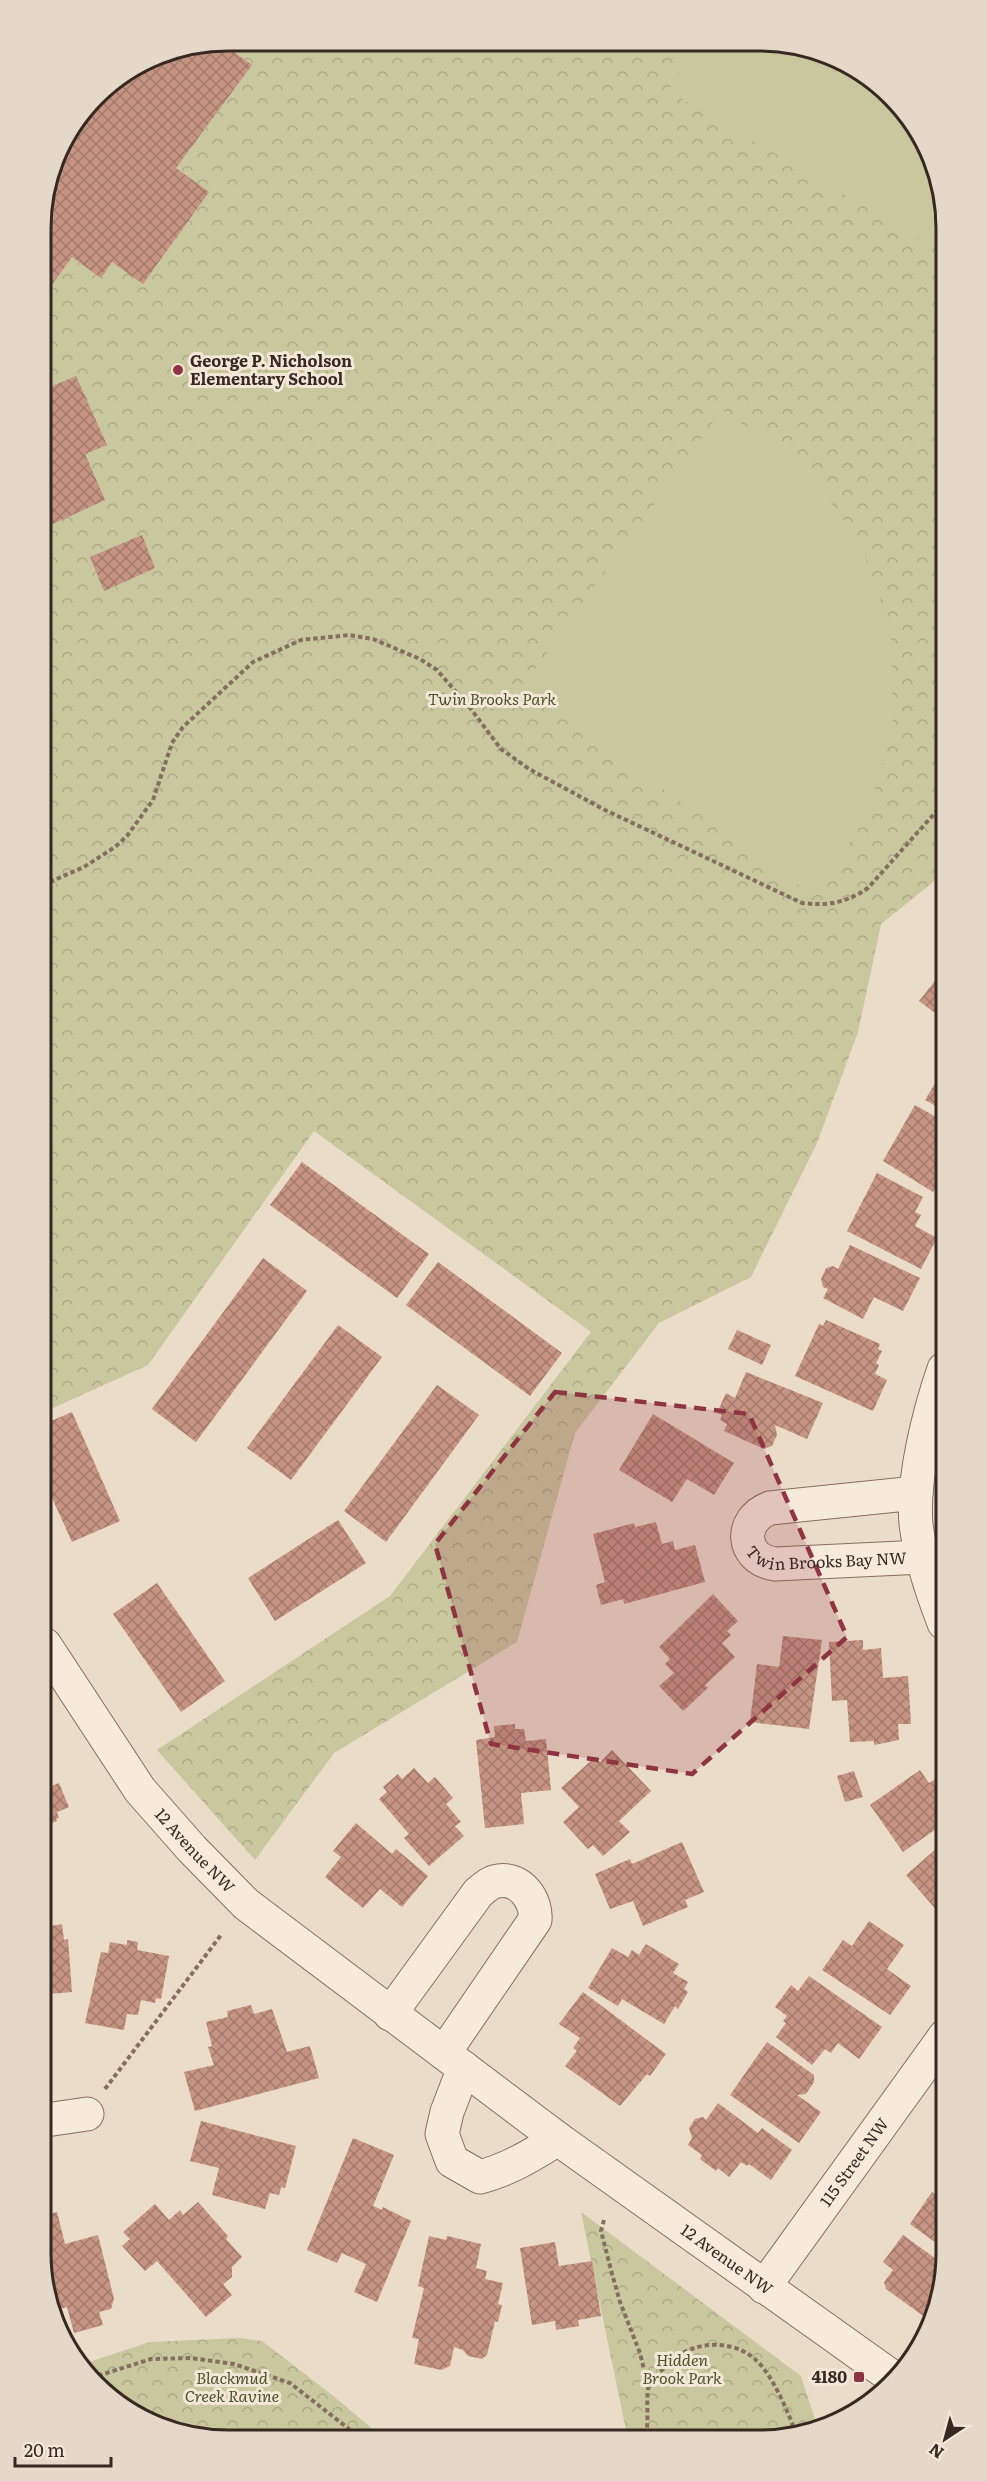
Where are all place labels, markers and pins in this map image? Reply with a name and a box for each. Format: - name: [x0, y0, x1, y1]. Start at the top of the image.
- place label: George P. Nicholson Elementary School: [190, 348, 352, 390]
- marker: George P. Nicholson Elementary School: [171, 363, 185, 377]
- place label: 4180: [811, 2364, 847, 2388]
- marker: 4180: [852, 2370, 866, 2384]

